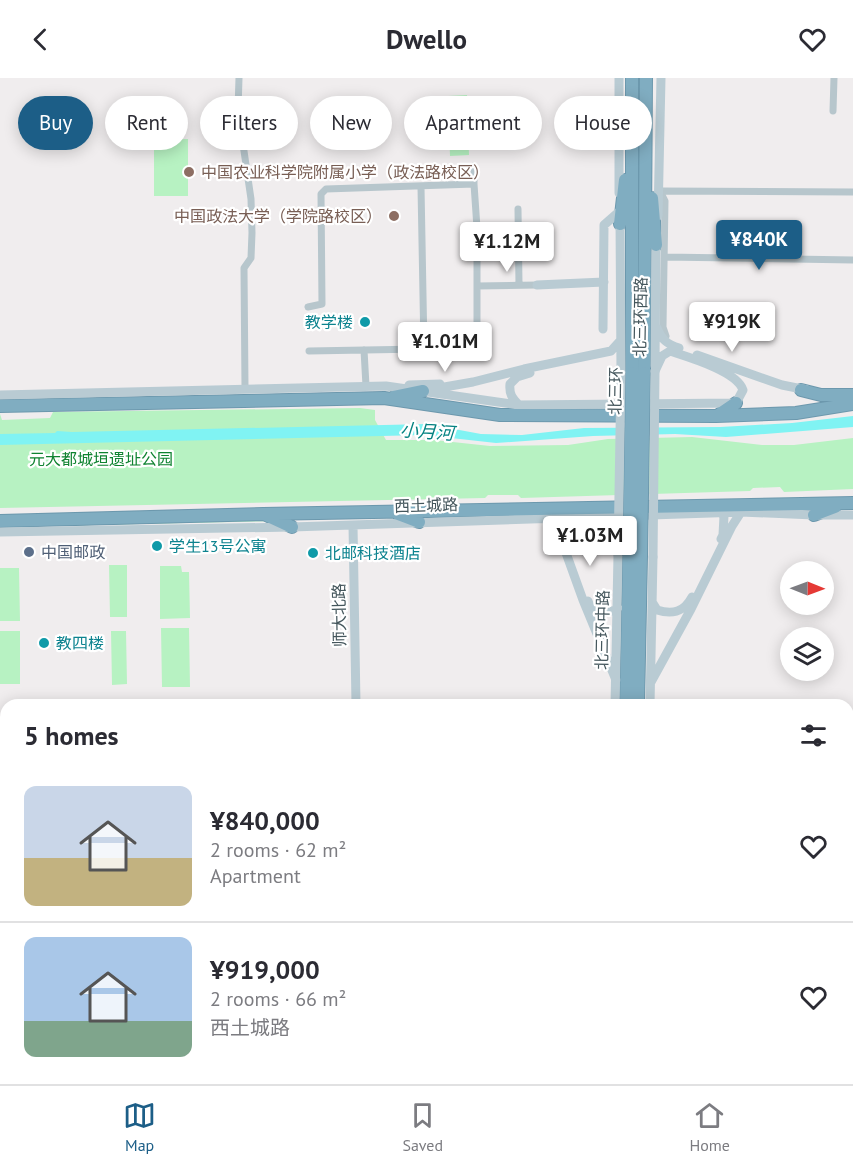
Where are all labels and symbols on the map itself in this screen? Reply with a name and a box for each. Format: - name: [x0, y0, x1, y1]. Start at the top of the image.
- place label: 中国农业科学院附属小学（政法路校区）: [201, 162, 489, 182]
- marker: 中国农业科学院附属小学（政法路校区）: [182, 165, 196, 179]
- place label: 中国政法大学（学院路校区）: [174, 206, 382, 226]
- marker: 中国政法大学（学院路校区）: [387, 209, 401, 223]
- pin: ¥840K: [717, 220, 801, 271]
- pin: ¥1.12M: [458, 222, 556, 273]
- street label: 北三环西路: [629, 277, 651, 357]
- pin: ¥919K: [690, 302, 774, 353]
- place label: 教学楼: [305, 312, 353, 332]
- marker: 教学楼: [358, 315, 372, 329]
- pin: ¥1.01M: [396, 322, 494, 373]
- street label: 北三环: [605, 367, 625, 415]
- water label: 小月河: [399, 418, 458, 445]
- park label: 元大都城垣遗址公园: [29, 449, 173, 469]
- street label: 西土城路: [394, 494, 458, 516]
- pin: ¥1.03M: [541, 516, 639, 567]
- place label: 学生13号公寓: [169, 536, 266, 556]
- marker: 学生13号公寓: [150, 539, 164, 553]
- place label: 中国邮政: [41, 542, 105, 562]
- place label: 北邮科技酒店: [325, 543, 421, 563]
- marker: 中国邮政: [22, 545, 36, 559]
- marker: 北邮科技酒店: [306, 546, 320, 560]
- north arrow: [780, 561, 834, 615]
- street label: 师大北路: [328, 583, 350, 647]
- street label: 北三环中路: [591, 590, 613, 670]
- place label: 教四楼: [56, 633, 104, 653]
- marker: 教四楼: [37, 636, 51, 650]

